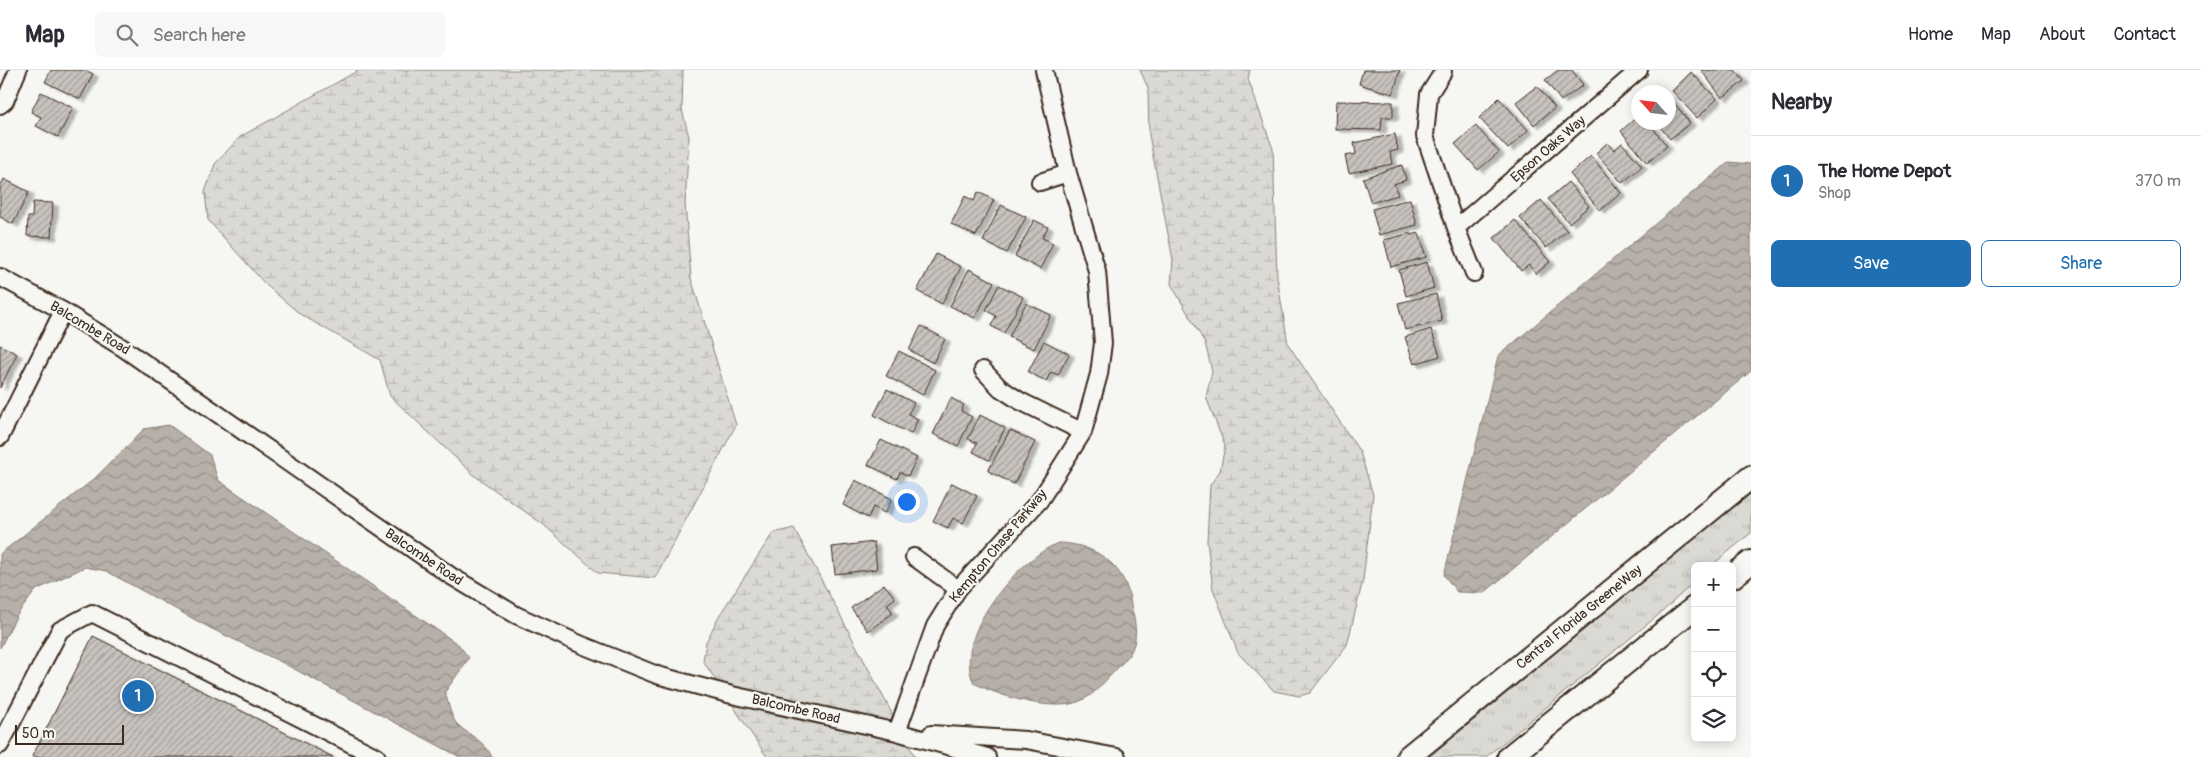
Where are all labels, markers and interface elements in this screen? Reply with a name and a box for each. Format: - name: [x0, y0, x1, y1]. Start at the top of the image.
- search box: [95, 12, 445, 57]
- text: Map: [25, 20, 65, 49]
- icon: search: [113, 21, 141, 49]
- text: Search here: [153, 23, 246, 47]
- text: Home: [1908, 23, 1953, 46]
- text: Map: [1981, 23, 2011, 46]
- text: About: [2039, 23, 2085, 46]
- text: Contact: [2113, 23, 2176, 46]
- north arrow: [1631, 85, 1676, 130]
- text: Nearby: [1771, 89, 1832, 116]
- street label: Epson Oaks Way: [1507, 112, 1589, 186]
- text: The Home Depot: [1818, 159, 1951, 183]
- text: 1: [1784, 171, 1790, 191]
- text: 370 m: [2135, 171, 2181, 191]
- text: Shop: [1818, 183, 1851, 203]
- button: Save: [1771, 240, 1971, 287]
- button: Share: [1981, 240, 2181, 287]
- street label: Balcombe Road: [47, 297, 133, 359]
- street label: Kempton Chase Parkway: [946, 486, 1050, 606]
- your location: [894, 489, 920, 515]
- street label: Balcombe Road: [382, 525, 466, 589]
- street label: Central Florida GreeneWay: [1513, 561, 1645, 673]
- map controls: [1691, 562, 1736, 742]
- button: +: [1691, 562, 1736, 607]
- button: −: [1691, 607, 1736, 652]
- button: locate: [1691, 652, 1736, 697]
- pin: 1: [122, 677, 154, 715]
- street label: Balcombe Road: [750, 691, 842, 727]
- button: layers: [1691, 697, 1736, 742]
- scale bar: [15, 722, 124, 745]
- text: 50 m: [22, 725, 55, 742]

